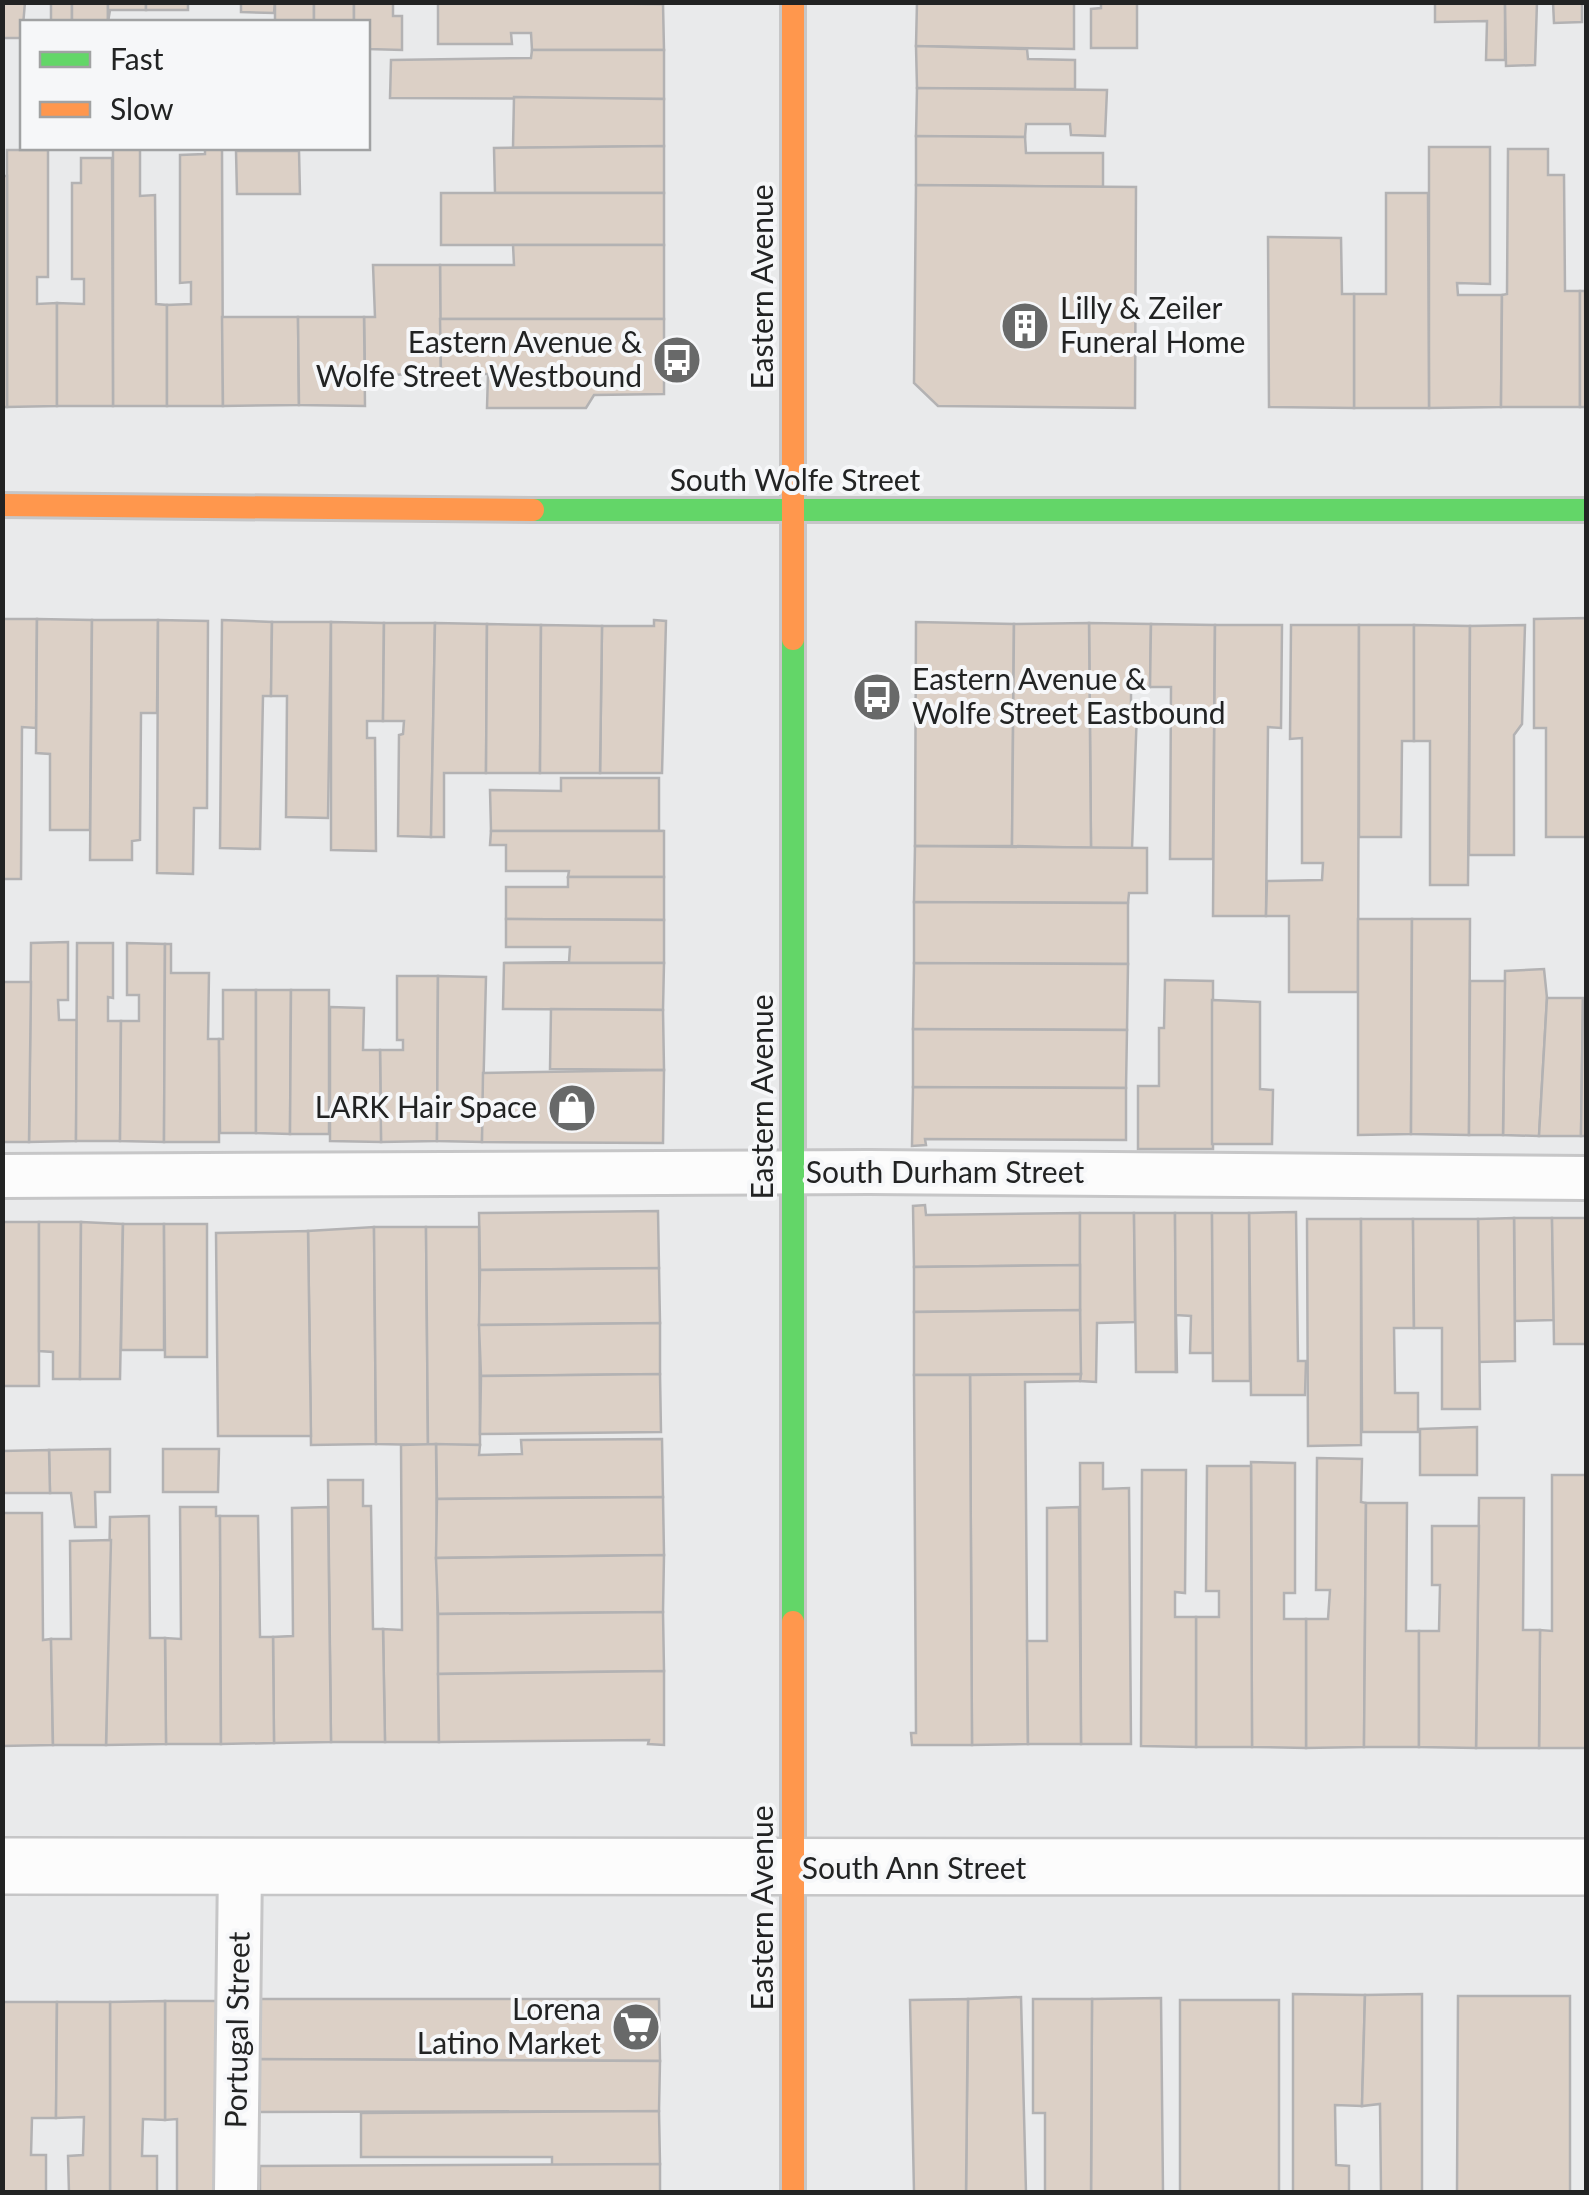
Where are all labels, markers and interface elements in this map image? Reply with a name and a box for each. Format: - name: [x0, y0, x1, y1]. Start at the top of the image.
- legend: [20, 20, 370, 150]
- text: Fast: [110, 40, 164, 76]
- text: Slow: [110, 90, 174, 126]
- street label: Eastern Avenue: [743, 184, 779, 390]
- place label: Lilly & Zeiler Funeral Home: [1060, 289, 1245, 359]
- building icon: Lilly & Zeiler Funeral Home: [999, 300, 1051, 352]
- place label: Eastern Avenue & Wolfe Street Westbound: [316, 323, 643, 393]
- bus stop icon: Eastern Avenue & Wolfe Street Westbound: [651, 334, 703, 386]
- street label: South Wolfe Street: [670, 461, 921, 497]
- place label: Eastern Avenue & Wolfe Street Eastbound: [912, 660, 1226, 730]
- bus stop icon: Eastern Avenue & Wolfe Street Eastbound: [851, 671, 903, 723]
- street label: Eastern Avenue: [743, 994, 779, 1200]
- shop icon: LARK Hair Space: [546, 1082, 598, 1134]
- place label: LARK Hair Space: [315, 1088, 537, 1124]
- street label: South Durham Street: [806, 1153, 1084, 1189]
- street label: Eastern Avenue: [743, 1805, 779, 2011]
- street label: South Ann Street: [802, 1849, 1026, 1885]
- street label: Portugal Street: [216, 1931, 256, 2129]
- place label: Lorena Latino Market: [417, 1990, 601, 2060]
- supermarket icon: Lorena Latino Market: [610, 2001, 662, 2053]

